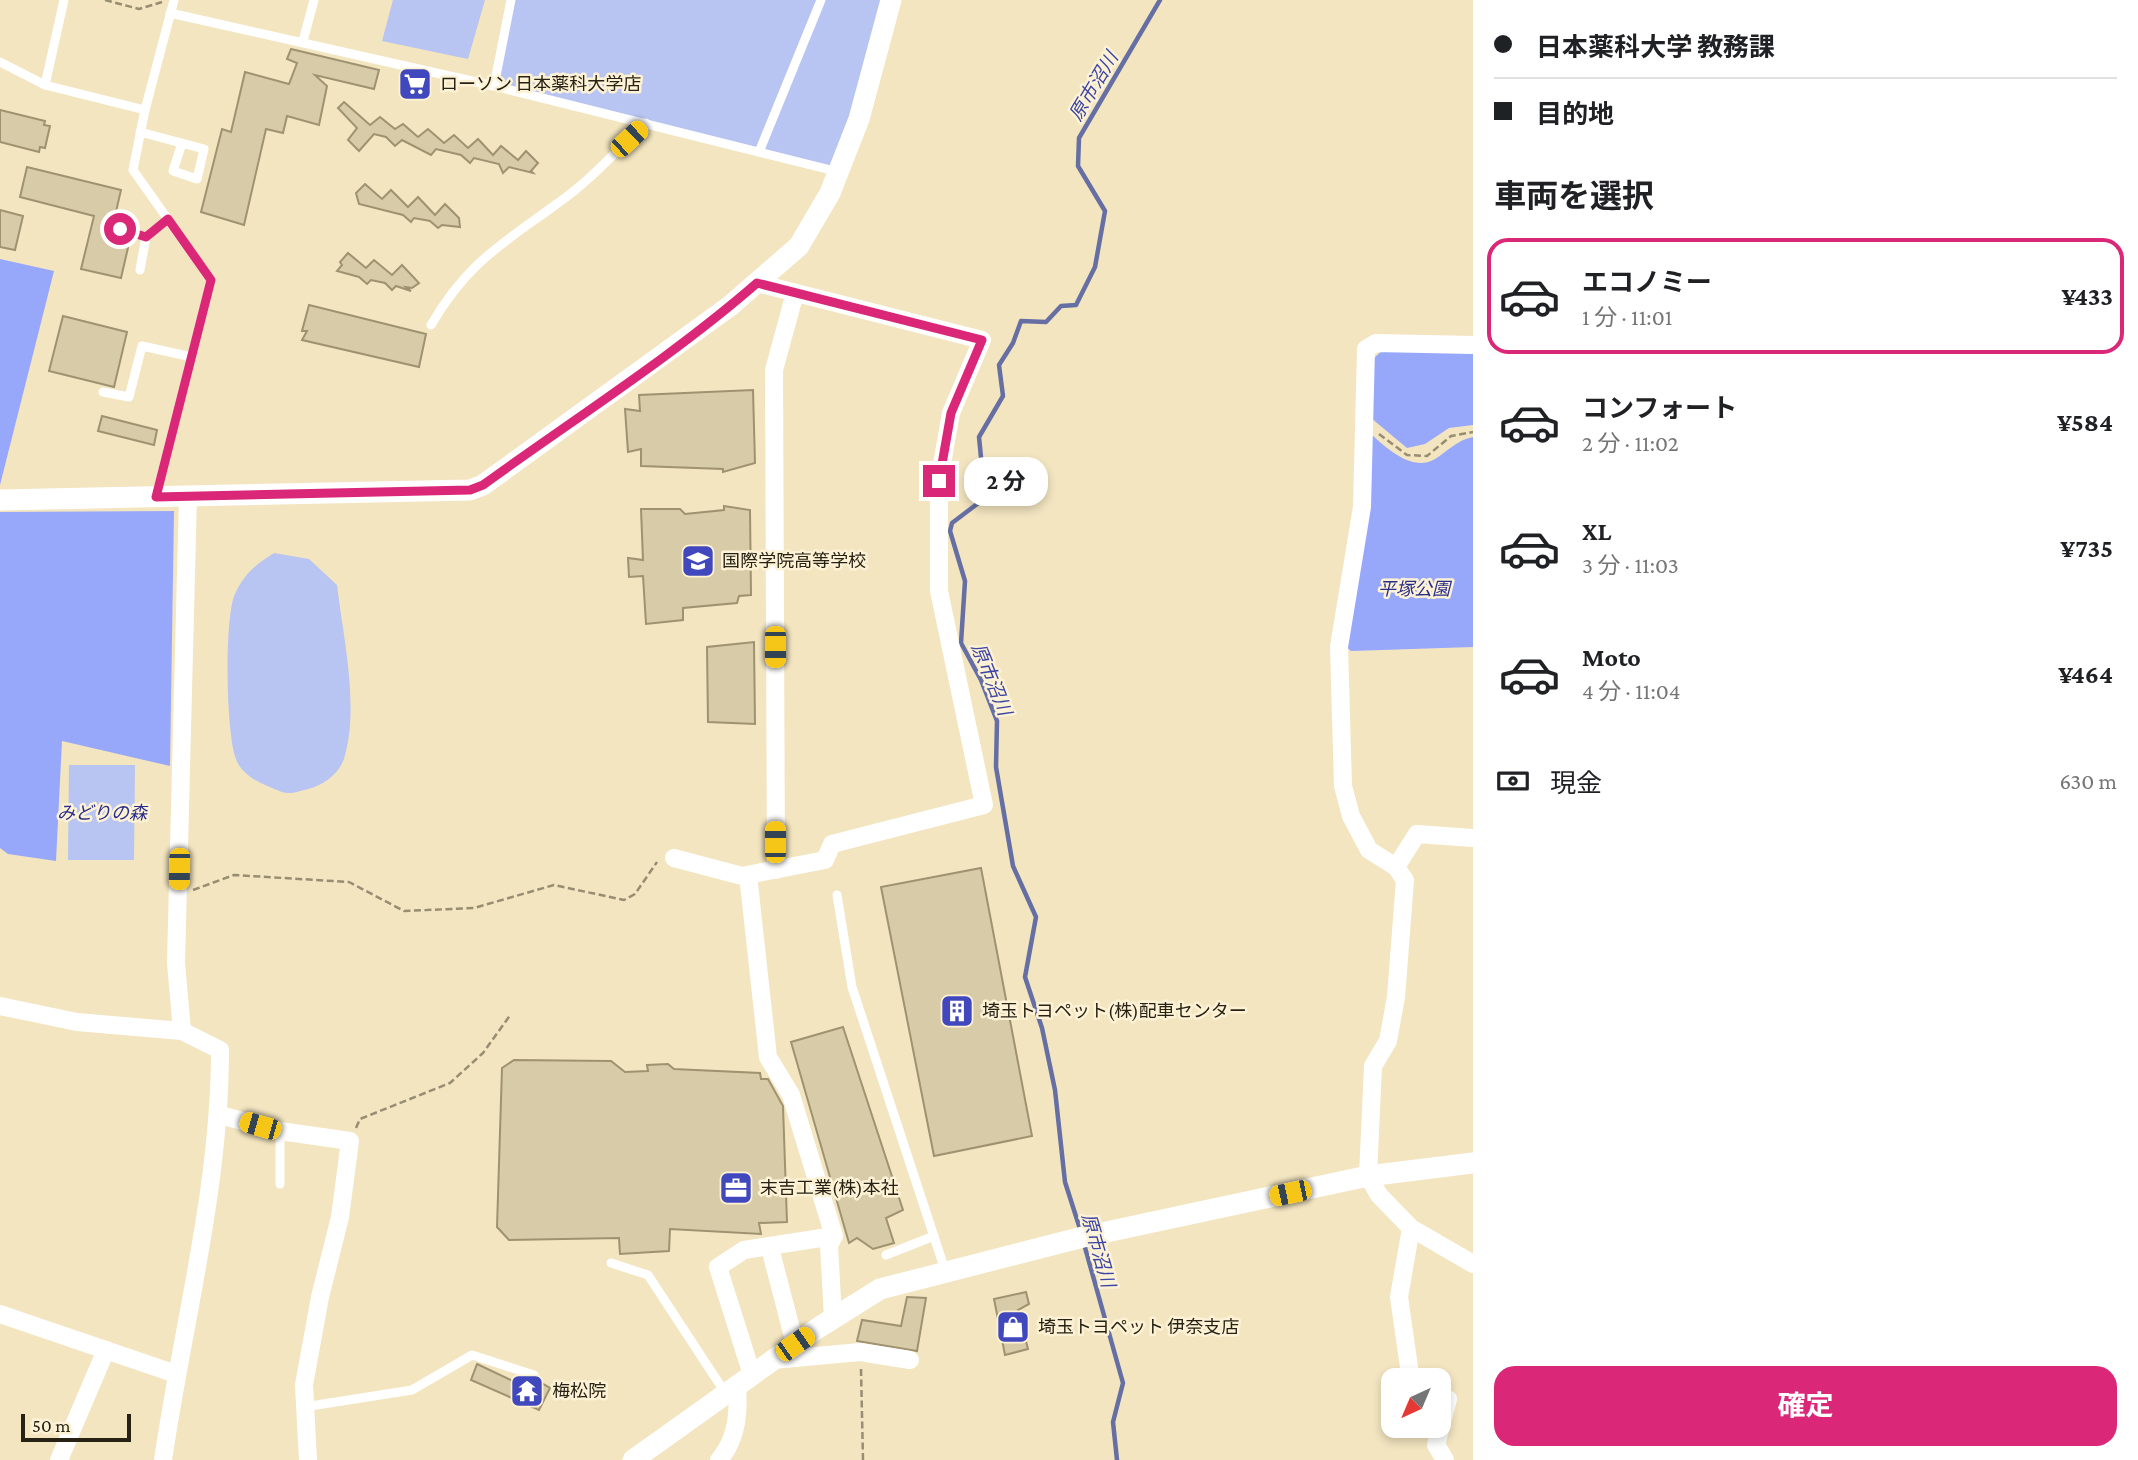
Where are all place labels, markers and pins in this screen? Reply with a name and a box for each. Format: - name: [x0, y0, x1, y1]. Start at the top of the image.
- supermarket icon: ローソン 日本薬科大学店: [396, 65, 434, 103]
- place label: ローソン 日本薬科大学店: [440, 74, 641, 94]
- school or university icon: 国際学院高等学校: [679, 542, 717, 580]
- place label: 国際学院高等学校: [722, 551, 866, 571]
- building icon: 埼玉トヨペット(株)配車センター: [938, 992, 976, 1030]
- place label: 埼玉トヨペット(株)配車センター: [982, 1001, 1247, 1022]
- office icon: 末吉工業(株)本社: [717, 1169, 755, 1207]
- place label: 末吉工業(株)本社: [760, 1178, 899, 1199]
- shop icon: 埼玉トヨペット 伊奈支店: [994, 1308, 1032, 1346]
- place label: 埼玉トヨペット 伊奈支店: [1038, 1317, 1239, 1337]
- temple icon: 梅松院: [508, 1372, 546, 1410]
- place label: 梅松院: [552, 1381, 606, 1401]

